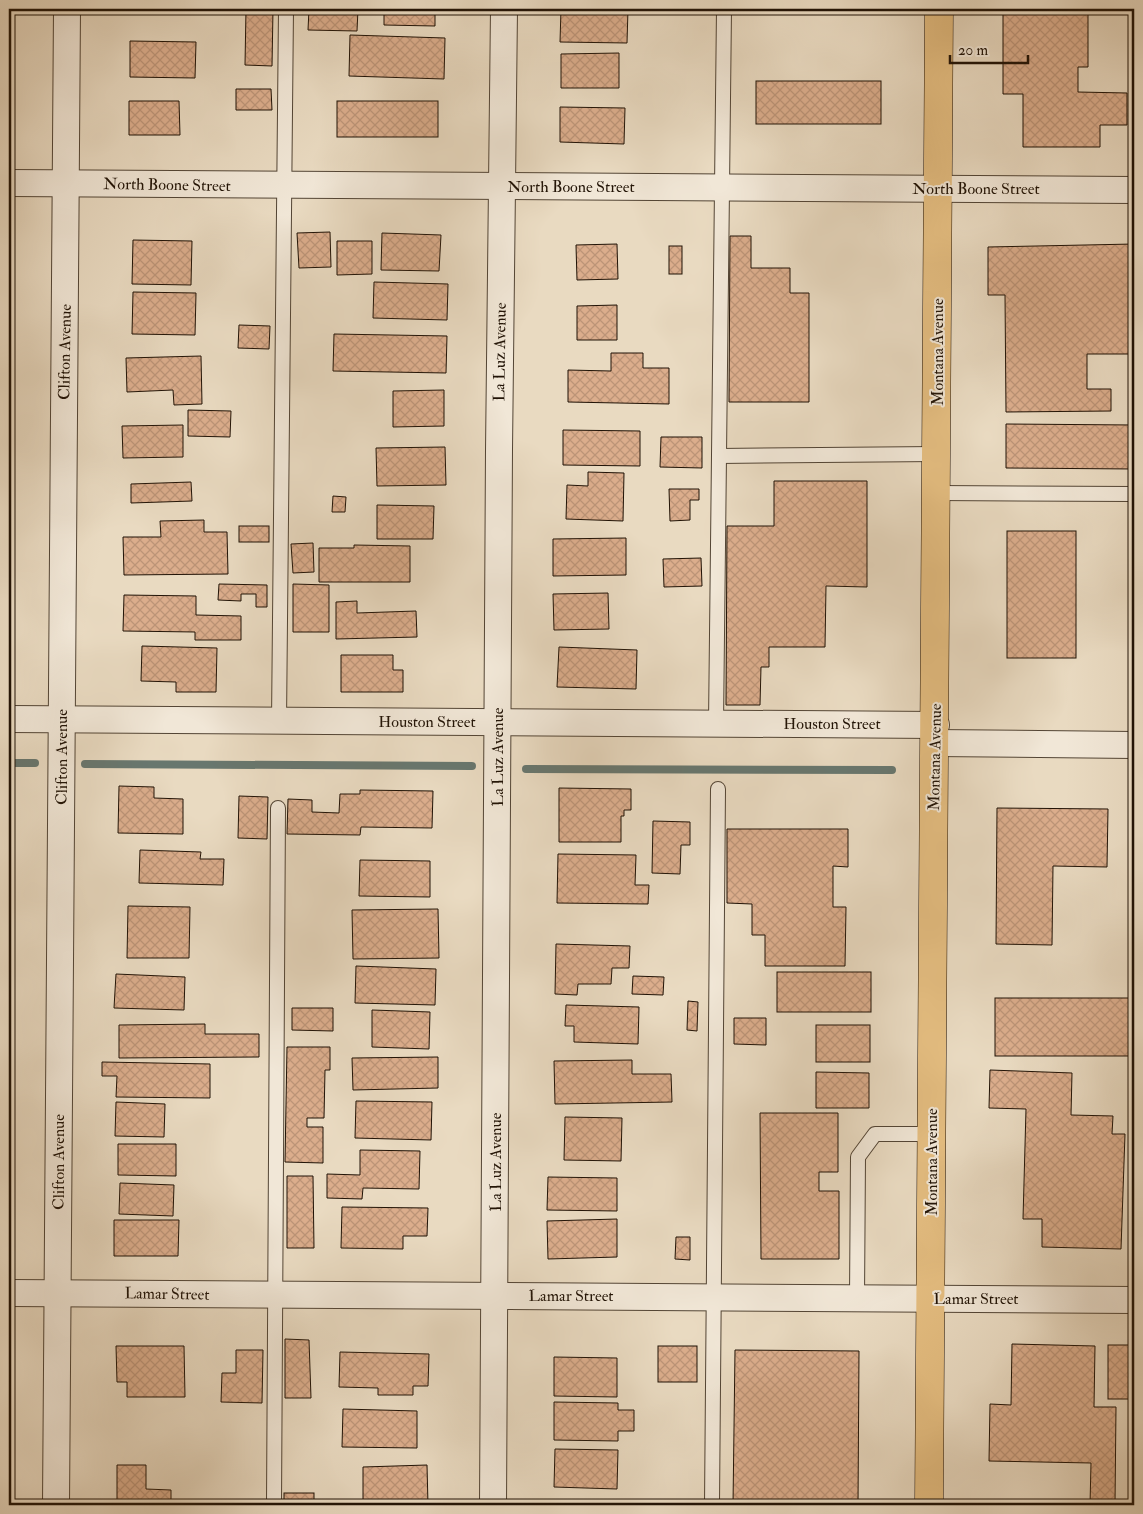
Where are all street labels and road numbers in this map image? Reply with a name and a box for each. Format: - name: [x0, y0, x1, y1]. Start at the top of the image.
- street label: North Boone Street: [103, 174, 231, 196]
- street label: North Boone Street: [507, 177, 635, 197]
- street label: North Boone Street: [912, 179, 1040, 199]
- street label: Montana Avenue: [928, 298, 948, 406]
- street label: La Luz Avenue: [489, 302, 511, 402]
- street label: Clifton Avenue: [54, 304, 76, 400]
- street label: Montana Avenue: [924, 703, 946, 811]
- street label: La Luz Avenue: [488, 707, 508, 806]
- street label: Clifton Avenue: [52, 709, 72, 805]
- street label: Houston Street: [378, 712, 476, 732]
- street label: Houston Street: [783, 714, 881, 734]
- street label: Montana Avenue: [922, 1108, 942, 1216]
- street label: La Luz Avenue: [486, 1112, 506, 1211]
- street label: Clifton Avenue: [49, 1114, 69, 1210]
- street label: Lamar Street: [124, 1283, 210, 1305]
- street label: Lamar Street: [528, 1286, 614, 1306]
- street label: Lamar Street: [933, 1289, 1019, 1309]

